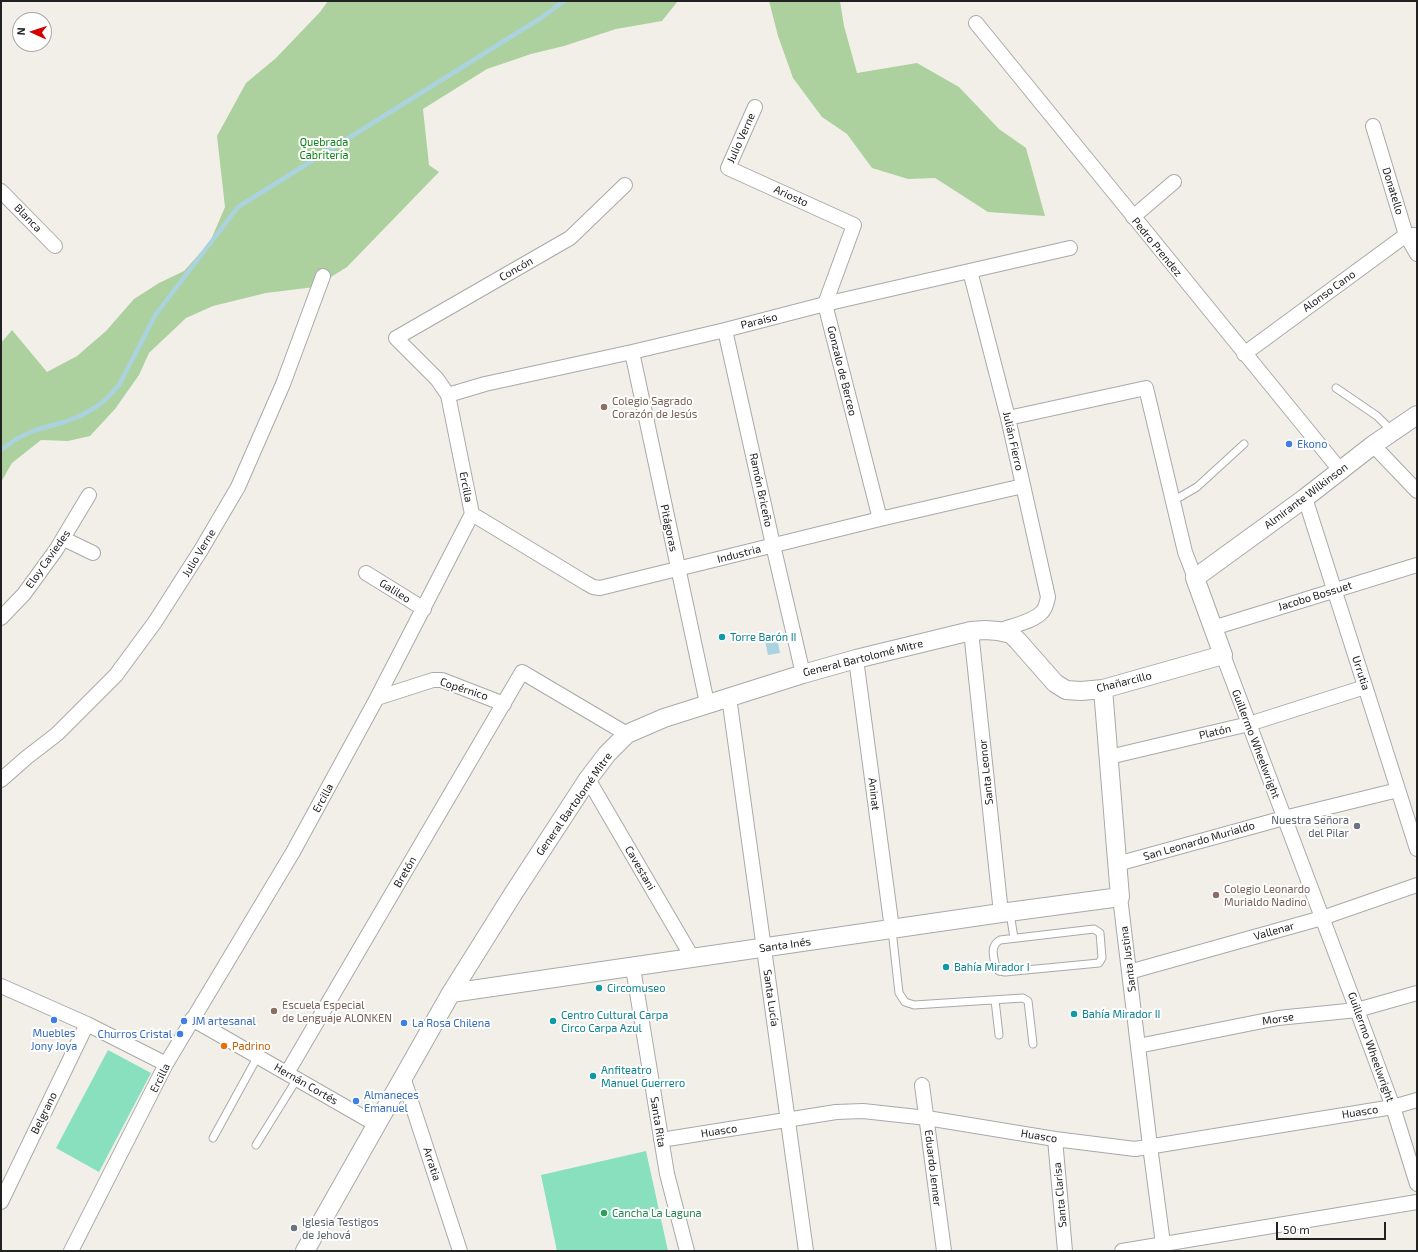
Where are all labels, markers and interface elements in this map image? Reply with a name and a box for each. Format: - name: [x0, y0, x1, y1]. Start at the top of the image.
- north arrow: [12, 12, 52, 52]
- text: N: [14, 27, 27, 36]
- street label: Julio Verne: [724, 111, 758, 165]
- park label: Quebrada Cabritería: [299, 135, 349, 161]
- street label: Donatello: [1380, 166, 1406, 216]
- street label: Ariosto: [772, 183, 810, 209]
- street label: Blanca: [11, 201, 45, 235]
- street label: Pedro Prendez: [1129, 215, 1185, 279]
- street label: Concón: [497, 254, 535, 284]
- street label: Alonso Cano: [1300, 267, 1358, 315]
- street label: Paraíso: [739, 310, 779, 332]
- street label: Gonzalo de Berceo: [824, 325, 860, 417]
- place label: Colegio Sagrado Corazón de Jesús: [612, 394, 697, 420]
- marker: Colegio Sagrado Corazón de Jesús: [599, 402, 609, 412]
- street label: Julián Fierro: [1000, 410, 1026, 472]
- place label: Ekono: [1297, 437, 1327, 451]
- marker: Ekono: [1284, 439, 1294, 449]
- street label: Ramón Briceño: [747, 452, 775, 528]
- street label: Almirante Wilkinson: [1262, 460, 1350, 532]
- street label: Ercilla: [457, 470, 475, 504]
- street label: Pitágoras: [658, 503, 680, 553]
- street label: Eloy Caviedes: [23, 527, 73, 591]
- street label: Julio Verne: [180, 527, 218, 579]
- street label: Industria: [716, 542, 762, 566]
- street label: Galileo: [377, 576, 413, 606]
- street label: Jacobo Bossuet: [1276, 578, 1354, 614]
- place label: Torre Barón II: [730, 630, 796, 644]
- marker: Torre Barón II: [717, 632, 727, 642]
- street label: General Bartolomé Mitre: [802, 637, 924, 679]
- street label: Urrutia: [1349, 654, 1373, 692]
- street label: Chañarcillo: [1095, 669, 1153, 695]
- street label: Copérnico: [438, 675, 490, 703]
- street label: Guillermo Wheelwright: [1229, 688, 1283, 800]
- street label: Platón: [1198, 722, 1232, 742]
- street label: Santa Leonor: [976, 738, 996, 806]
- street label: General Bartolomé Mitre: [533, 750, 615, 858]
- street label: Aninat: [865, 777, 883, 811]
- street label: Ercilla: [310, 781, 336, 815]
- place label: Nuestra Señora del Pilar: [1271, 813, 1349, 839]
- street label: San Leonardo Murialdo: [1142, 819, 1256, 863]
- marker: Nuestra Señora del Pilar: [1352, 821, 1362, 831]
- street label: Cavestani: [622, 844, 658, 892]
- street label: Bretón: [391, 854, 419, 890]
- place label: Colegio Leonardo Murialdo Nadino: [1224, 882, 1310, 908]
- marker: Colegio Leonardo Murialdo Nadino: [1211, 890, 1221, 900]
- street label: Vallenar: [1252, 919, 1296, 943]
- street label: Santa Justina: [1117, 925, 1139, 993]
- street label: Santa Inés: [758, 935, 812, 955]
- place label: Bahía Mirador I: [954, 960, 1030, 974]
- marker: Bahía Mirador I: [941, 962, 951, 972]
- street label: Santa Lucía: [760, 969, 782, 1027]
- place label: Circomuseo: [607, 981, 665, 995]
- marker: Circomuseo: [594, 983, 604, 993]
- street label: Guillermo Wheelwright: [1345, 990, 1397, 1104]
- place label: Escuela Especial de Lenguaje ALONKEN: [282, 998, 392, 1024]
- marker: Escuela Especial de Lenguaje ALONKEN: [269, 1006, 279, 1016]
- place label: Bahía Mirador II: [1082, 1007, 1160, 1021]
- place label: Centro Cultural Carpa Circo Carpa Azul: [561, 1008, 668, 1034]
- marker: Bahía Mirador II: [1069, 1009, 1079, 1019]
- street label: Morse: [1261, 1010, 1295, 1028]
- place label: JM artesanal: [192, 1014, 256, 1028]
- marker: Muebles Jony Joya: [49, 1015, 59, 1025]
- marker: JM artesanal: [179, 1016, 189, 1026]
- place label: La Rosa Chilena: [412, 1016, 490, 1030]
- marker: Centro Cultural Carpa Circo Carpa Azul: [548, 1016, 558, 1026]
- marker: La Rosa Chilena: [399, 1018, 409, 1028]
- place label: Muebles Jony Joya: [31, 1026, 77, 1052]
- place label: Churros Cristal: [98, 1027, 172, 1041]
- marker: Churros Cristal: [175, 1029, 185, 1039]
- place label: Padrino: [232, 1039, 271, 1053]
- marker: Padrino: [219, 1041, 229, 1051]
- street label: Hernán Cortés: [272, 1060, 340, 1108]
- street label: Ercilla: [147, 1061, 173, 1095]
- place label: Anfiteatro Manuel Guerrero: [601, 1063, 685, 1089]
- marker: Anfiteatro Manuel Guerrero: [588, 1071, 598, 1081]
- place label: Almaneces Emanuel: [364, 1088, 419, 1114]
- street label: Belgrano: [28, 1090, 60, 1136]
- marker: Almaneces Emanuel: [351, 1096, 361, 1106]
- street label: Santa Rita: [647, 1096, 669, 1148]
- street label: Huasco: [1341, 1103, 1379, 1121]
- street label: Huasco: [700, 1122, 738, 1140]
- street label: Huasco: [1020, 1127, 1058, 1145]
- street label: Eduardo Jenner: [922, 1129, 944, 1207]
- street label: Arratia: [420, 1145, 444, 1183]
- street label: Santa Clarisa: [1051, 1162, 1069, 1228]
- place label: Cancha La Laguna: [612, 1206, 702, 1220]
- marker: Cancha La Laguna: [599, 1208, 609, 1218]
- scale bar: [1278, 1214, 1388, 1240]
- place label: Iglesia Testigos de Jehová: [302, 1215, 379, 1241]
- text: 50 m: [1283, 1222, 1310, 1236]
- marker: Iglesia Testigos de Jehová: [289, 1223, 299, 1233]

